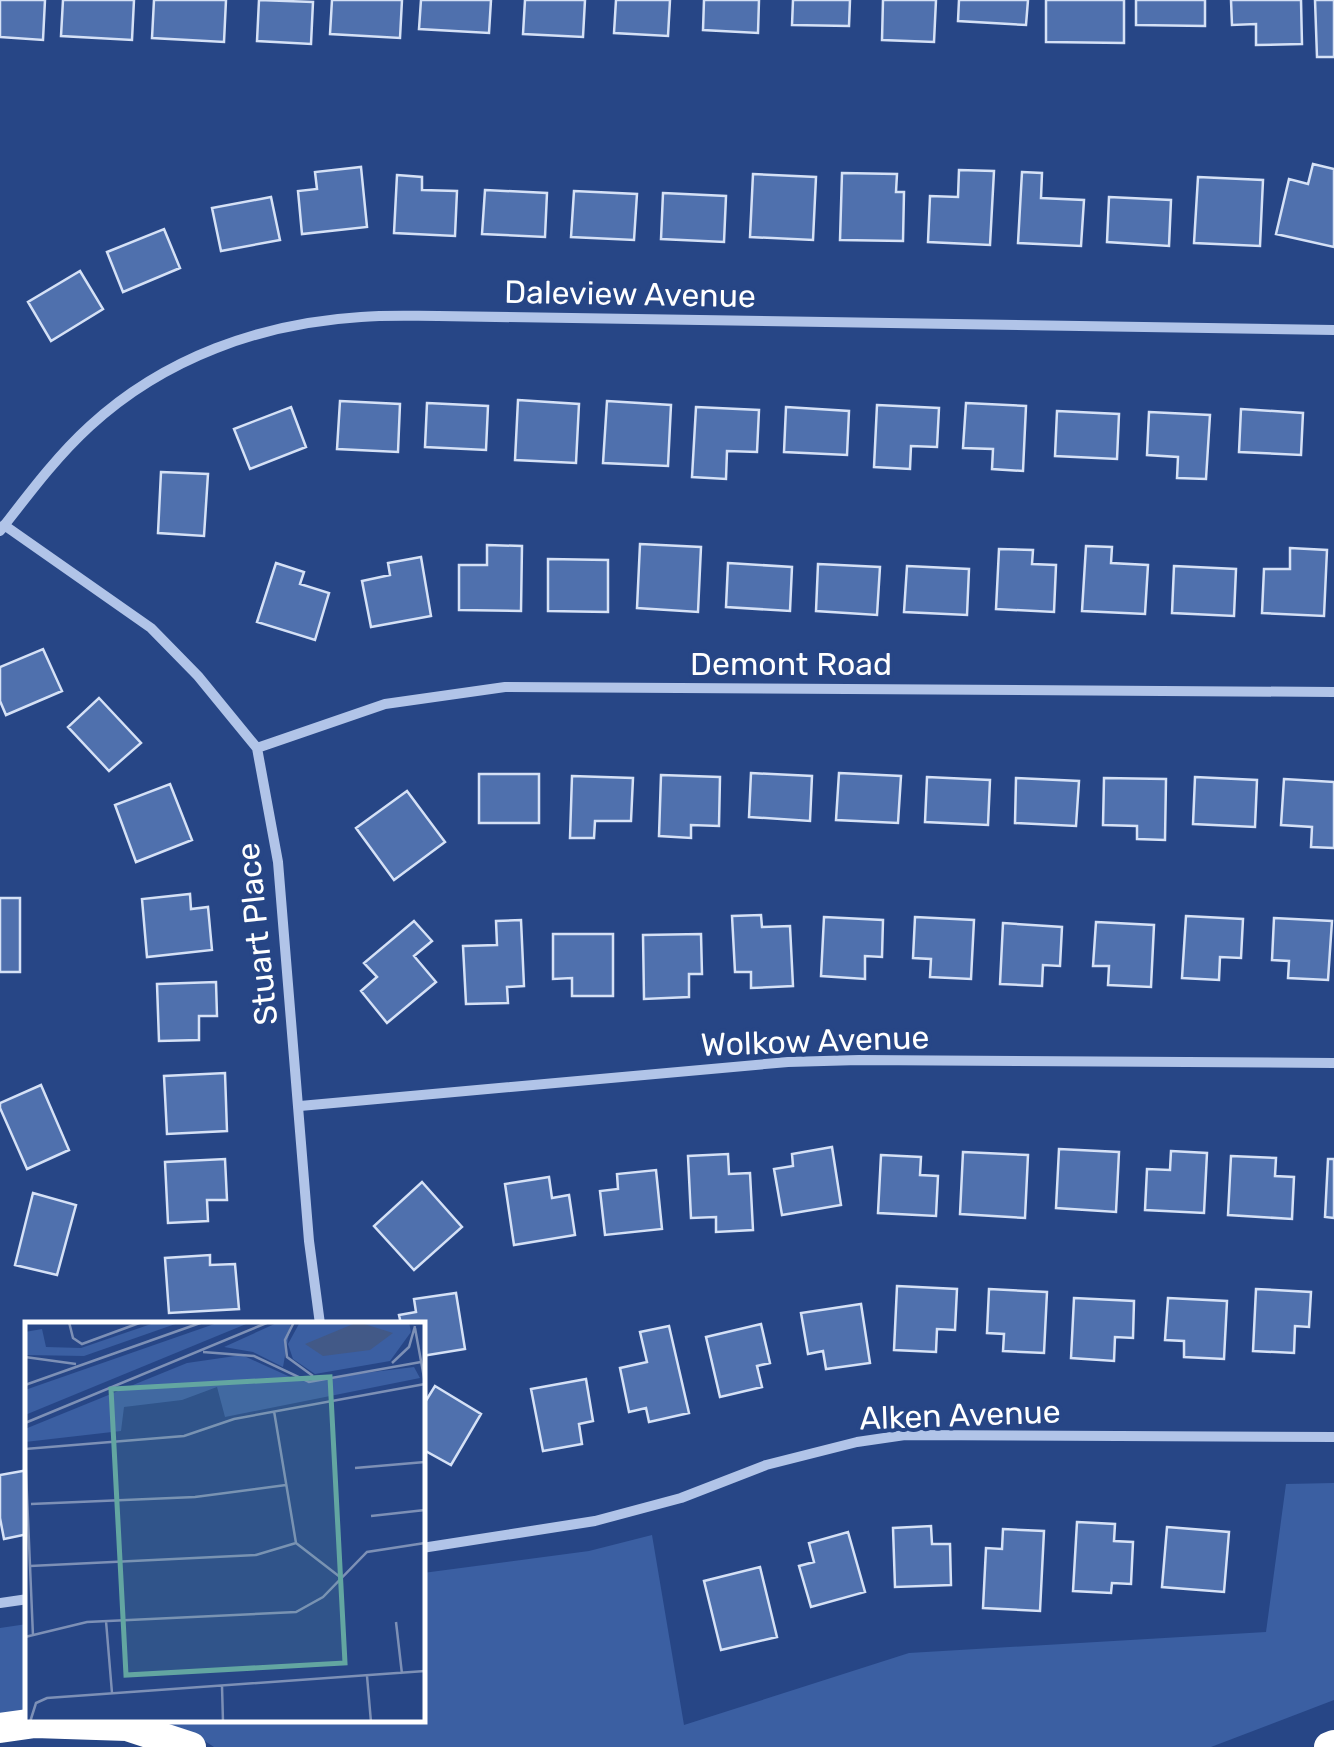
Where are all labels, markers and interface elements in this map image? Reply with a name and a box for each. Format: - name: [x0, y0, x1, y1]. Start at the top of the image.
- street label: Daleview Avenue: [504, 273, 756, 315]
- street label: Demont Road: [690, 645, 892, 683]
- street label: Stuart Place: [229, 841, 285, 1027]
- street label: Wolkow Avenue: [700, 1018, 930, 1064]
- inset map: [25, 1322, 425, 1722]
- street label: Alken Avenue: [859, 1392, 1061, 1438]

